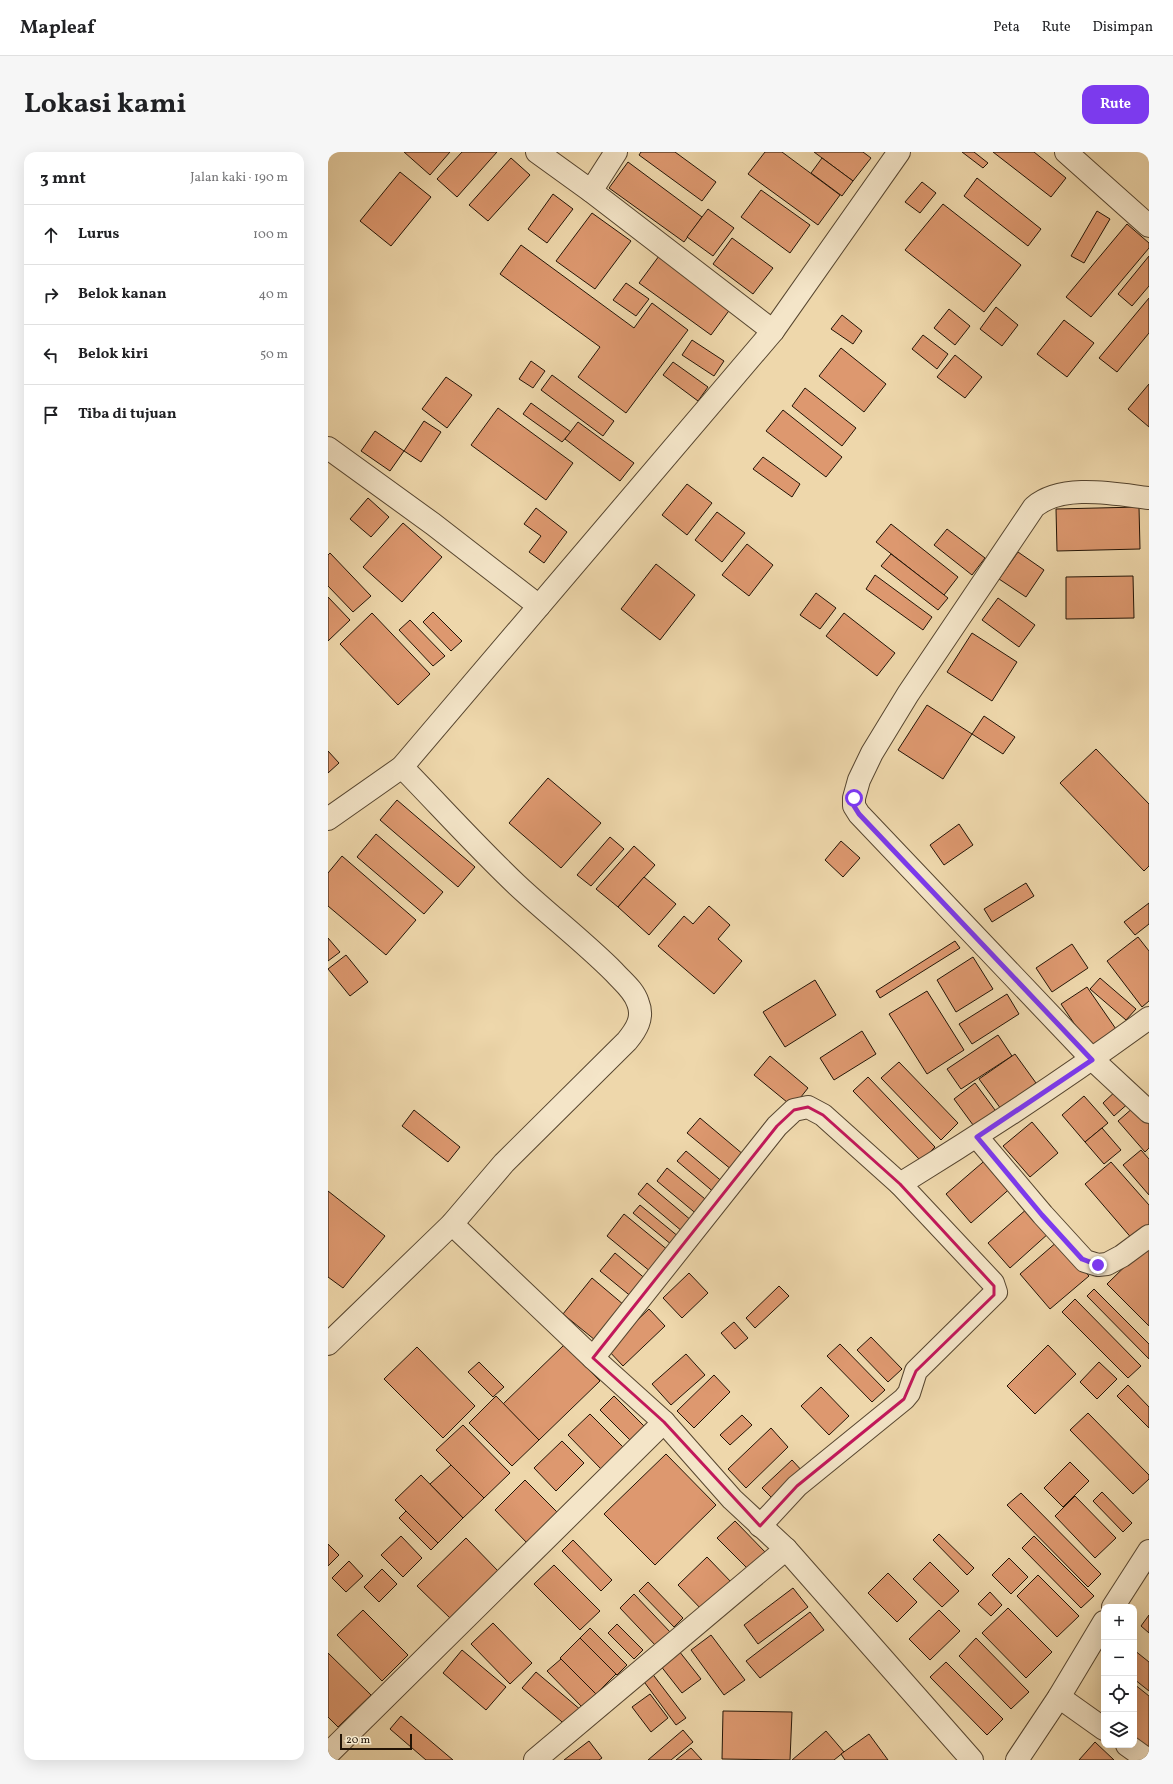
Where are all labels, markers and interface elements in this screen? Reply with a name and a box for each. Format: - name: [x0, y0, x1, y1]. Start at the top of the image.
- text: Mapleaf: [20, 15, 95, 41]
- text: Peta: [993, 18, 1020, 37]
- text: Rute: [1042, 18, 1071, 37]
- text: Disimpan: [1093, 18, 1153, 37]
- text: Lokasi kami: [24, 85, 186, 124]
- button: Rute: [1082, 85, 1149, 124]
- text: 3 mnt: [40, 167, 86, 190]
- text: Jalan kaki · 190 m: [190, 169, 288, 187]
- icon: ahead: [40, 224, 62, 246]
- text: Lurus: [78, 224, 119, 245]
- text: 100 m: [253, 226, 288, 244]
- icon: right: [40, 284, 62, 306]
- text: Belok kanan: [78, 284, 167, 305]
- text: 40 m: [259, 286, 288, 304]
- icon: left: [40, 344, 62, 366]
- text: Belok kiri: [78, 344, 148, 365]
- text: 50 m: [260, 346, 288, 364]
- icon: arrive: [40, 404, 62, 426]
- text: Tiba di tujuan: [78, 404, 177, 425]
- route start: [845, 789, 863, 807]
- route end: [1089, 1256, 1107, 1274]
- map controls: [1101, 1604, 1137, 1748]
- button: +: [1101, 1604, 1137, 1640]
- button: −: [1101, 1640, 1137, 1676]
- button: locate: [1101, 1676, 1137, 1712]
- button: layers: [1101, 1712, 1137, 1748]
- scale bar: [340, 1732, 412, 1751]
- text: 20 m: [346, 1733, 370, 1748]

